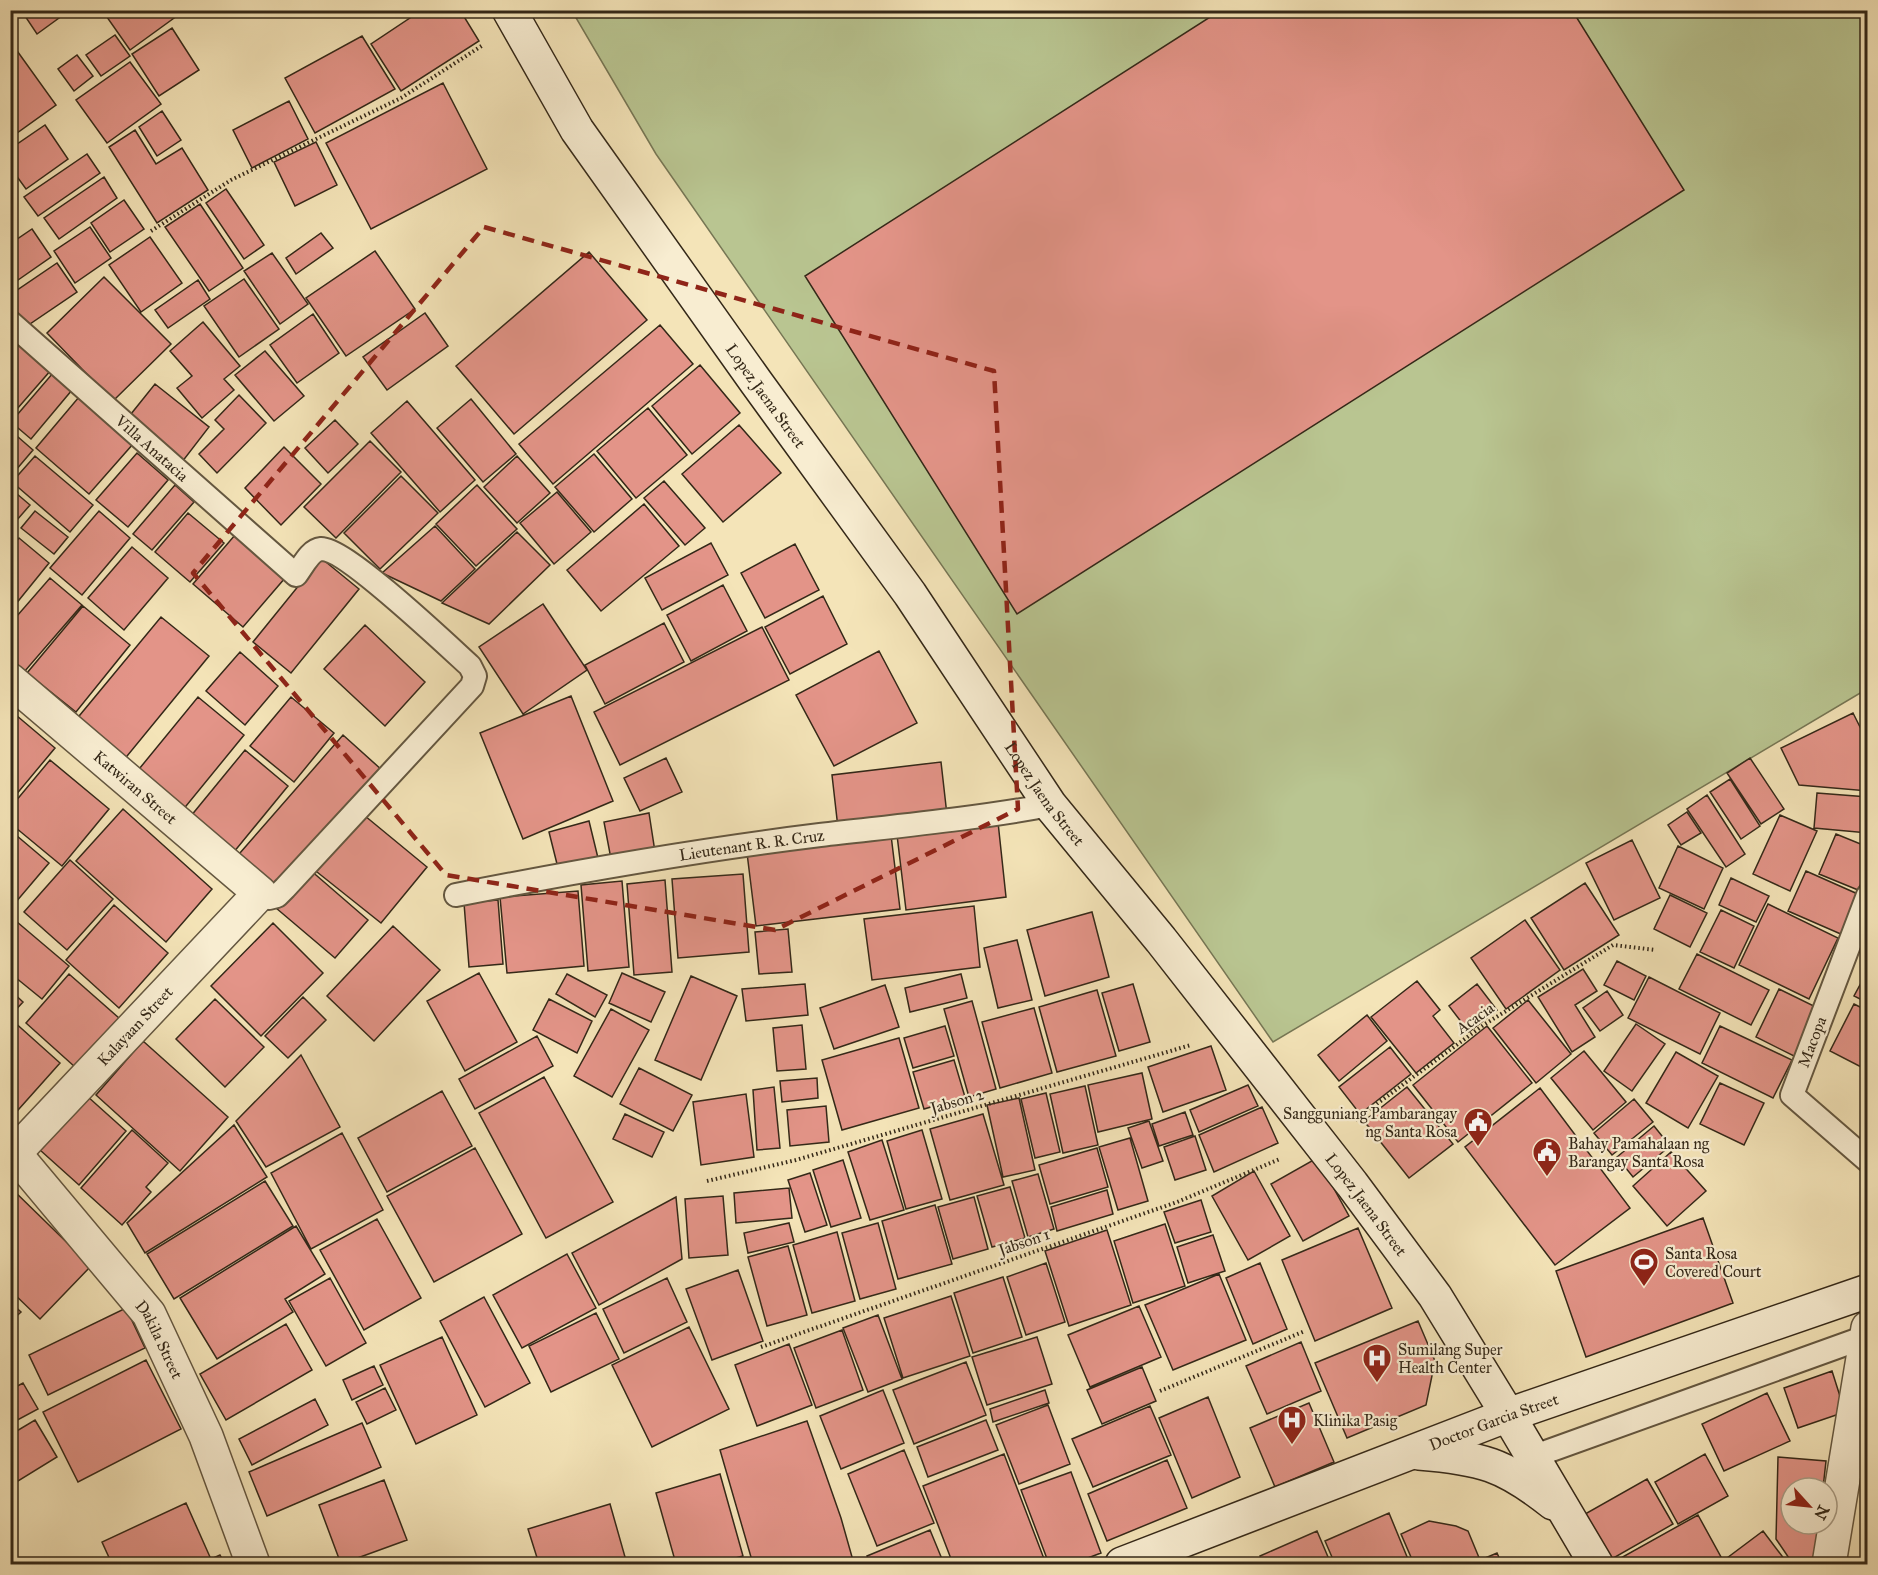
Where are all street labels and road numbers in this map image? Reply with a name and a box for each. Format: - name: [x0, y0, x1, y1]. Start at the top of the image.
- street label: Lopez Jaena Street: [722, 340, 810, 452]
- street label: Villa Anatacia: [111, 410, 193, 485]
- street label: Lopez Jaena Street: [1001, 738, 1089, 850]
- street label: Katwiran Street: [90, 746, 181, 828]
- street label: Lieutenant R. R. Cruz: [678, 825, 826, 864]
- street label: Kalayaan Street: [93, 982, 177, 1070]
- street label: Acacia: [1451, 998, 1498, 1038]
- street label: Macopa: [1794, 1014, 1830, 1070]
- street label: Jabson 2: [926, 1084, 986, 1119]
- street label: Lopez Jaena Street: [1322, 1149, 1412, 1260]
- street label: Jabson 1: [994, 1224, 1053, 1261]
- street label: Dakila Street: [132, 1296, 187, 1382]
- street label: Doctor Garcia Street: [1426, 1389, 1561, 1454]

